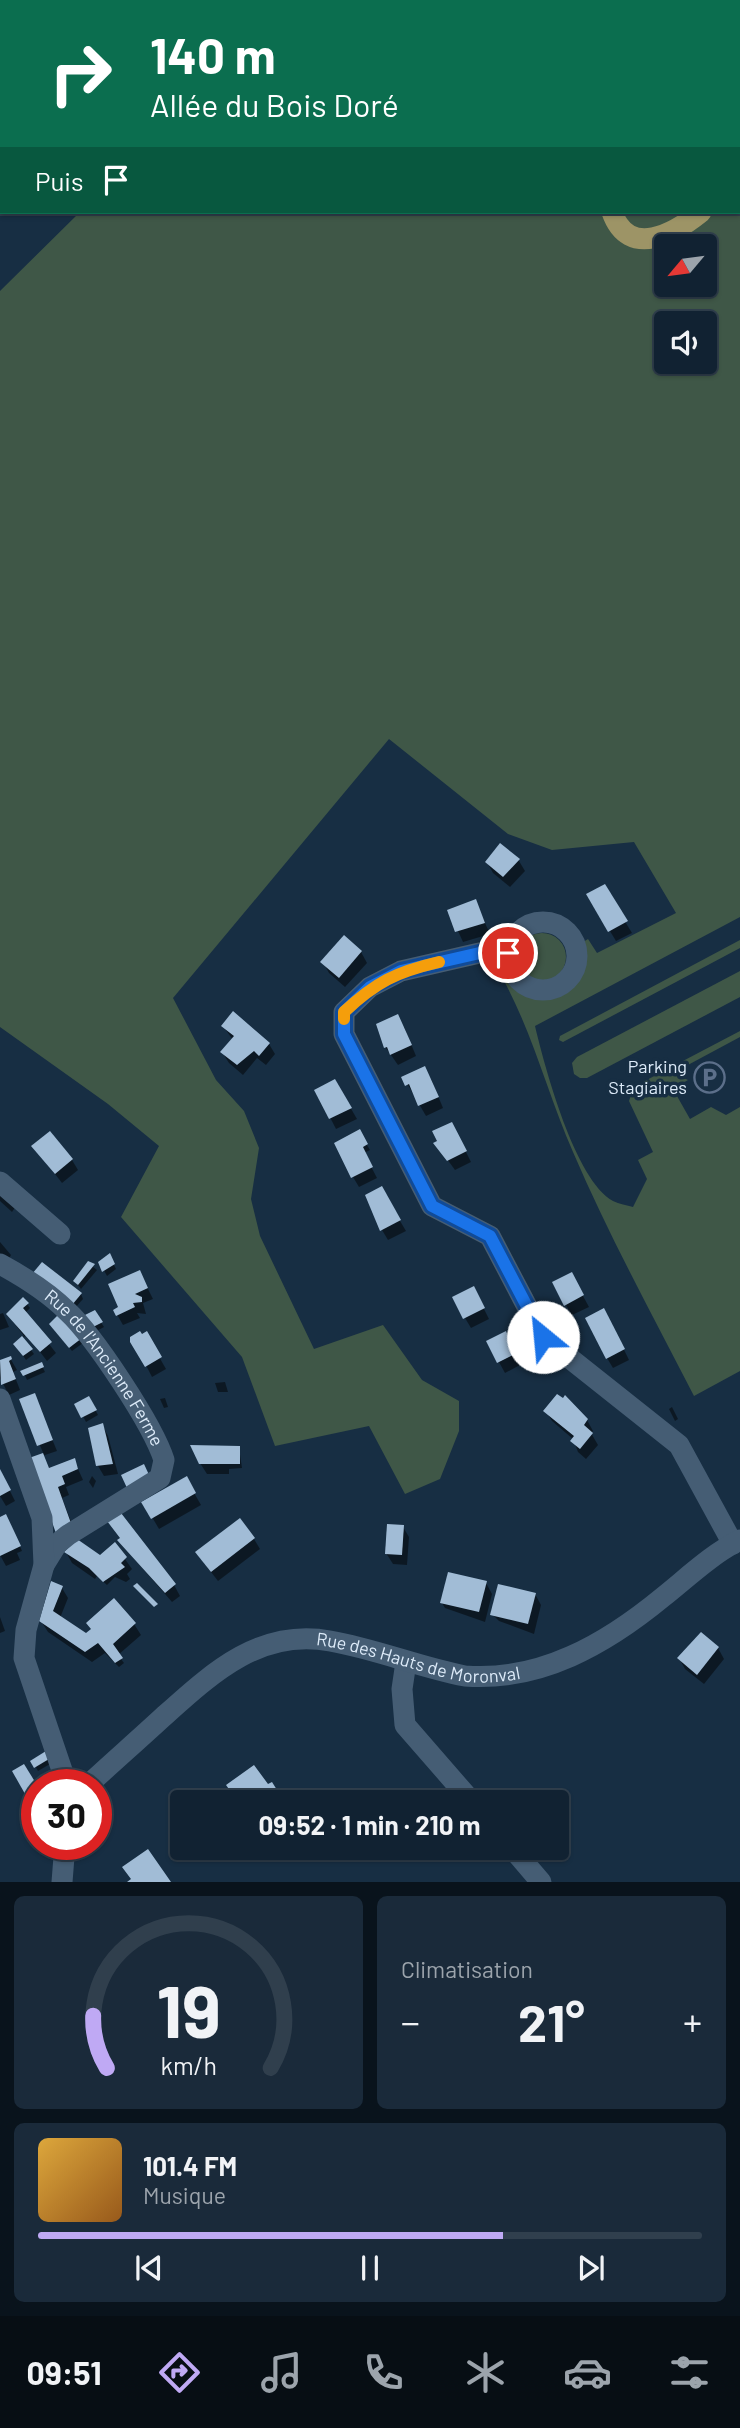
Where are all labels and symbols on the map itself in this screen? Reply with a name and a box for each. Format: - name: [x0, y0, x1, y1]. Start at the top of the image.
- north arrow: [654, 234, 718, 298]
- pin: [478, 923, 538, 983]
- place label: Parking Stagiaires: [608, 1055, 687, 1098]
- parking icon: Parking Stagiaires: [693, 1060, 727, 1094]
- street label: Rue de l'Ancienne Ferme: [41, 1284, 169, 1449]
- position arrow: [506, 1300, 580, 1374]
- street label: Rue des Hauts de Moronval: [315, 1627, 522, 1687]
- speed limit sign: 30: [21, 1769, 112, 1860]

